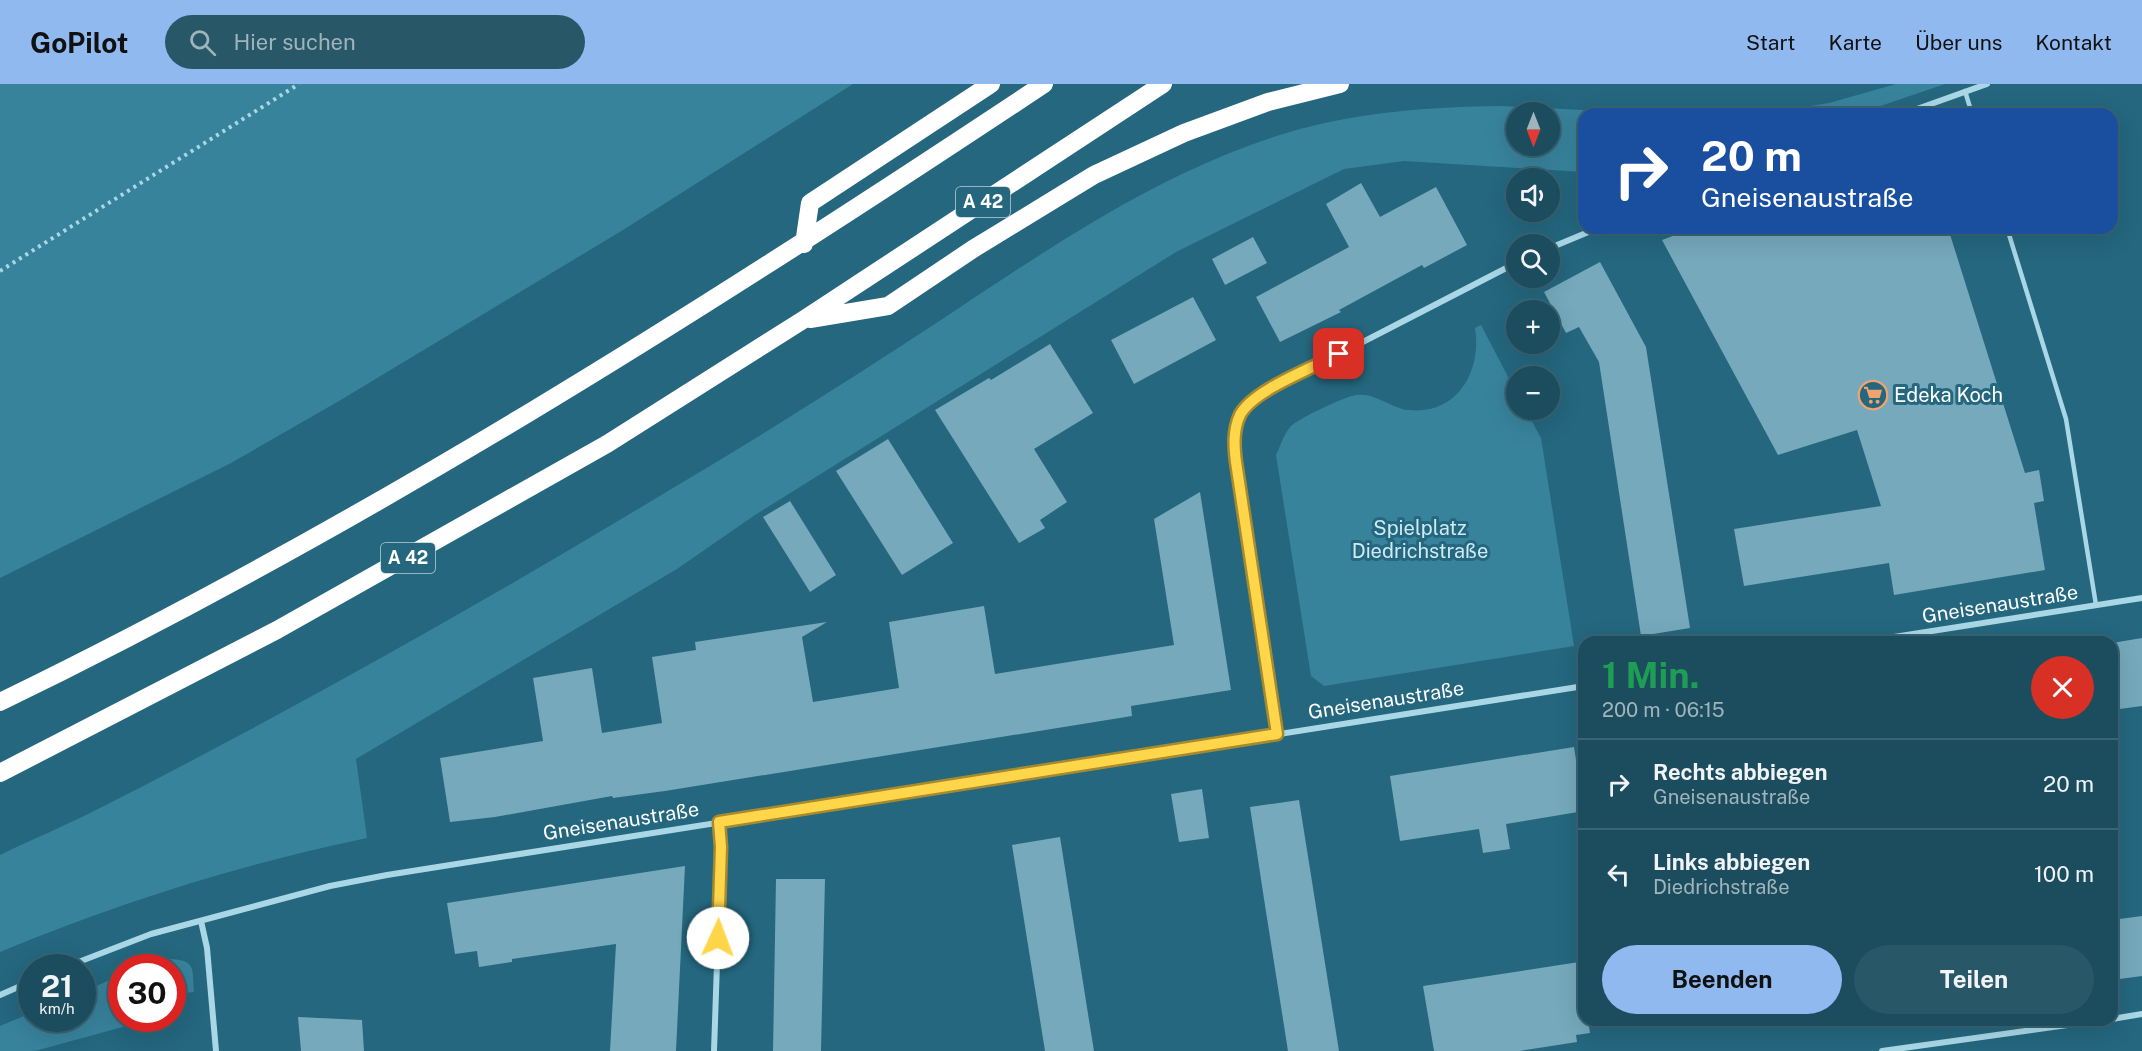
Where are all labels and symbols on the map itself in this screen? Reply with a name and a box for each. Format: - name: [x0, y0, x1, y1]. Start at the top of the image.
- north arrow: [1506, 102, 1560, 156]
- road number: A 42: [956, 187, 1010, 217]
- pin: [1313, 328, 1364, 379]
- supermarket icon: Edeka Koch: [1857, 379, 1889, 411]
- place label: Edeka Koch: [1894, 383, 2003, 407]
- park label: Spielplatz Diedrichstraße: [1352, 516, 1488, 563]
- road number: A 42: [381, 543, 435, 573]
- street label: Gneisenaustraße: [1920, 580, 2080, 628]
- street label: Gneisenaustraße: [1306, 676, 1466, 724]
- street label: Gneisenaustraße: [541, 797, 701, 845]
- position arrow: [686, 906, 750, 970]
- speed limit sign: 30: [108, 954, 186, 1032]

